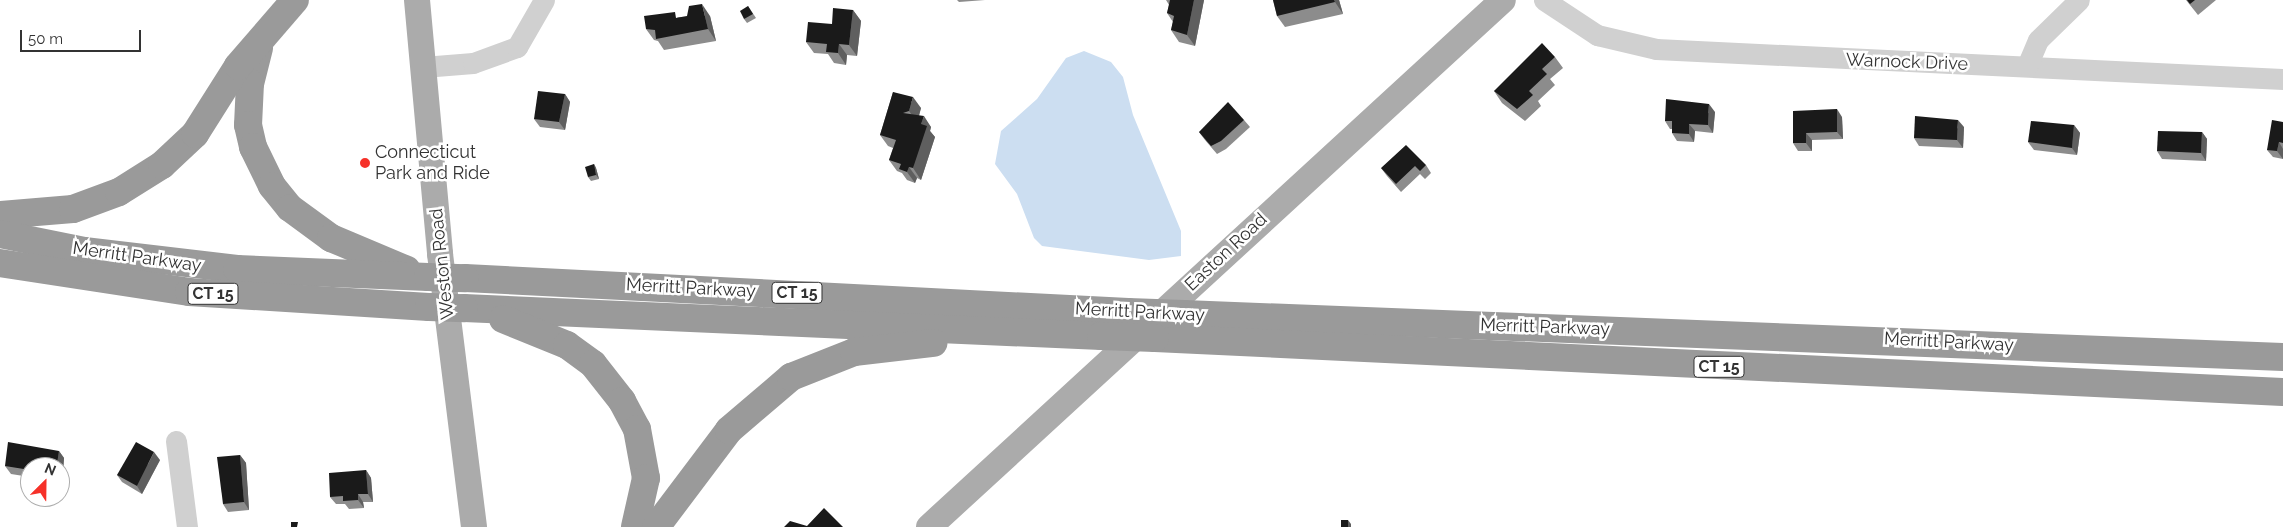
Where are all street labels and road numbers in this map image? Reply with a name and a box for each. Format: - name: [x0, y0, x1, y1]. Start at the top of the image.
- street label: Warnock Drive: [1846, 49, 1968, 75]
- street label: Weston Road: [425, 207, 459, 321]
- street label: Easton Road: [1181, 209, 1271, 295]
- street label: Merritt Parkway: [71, 237, 203, 277]
- street label: Merritt Parkway: [626, 274, 756, 302]
- road number: CT 15: [187, 280, 239, 308]
- road number: CT 15: [771, 280, 823, 306]
- street label: Merritt Parkway: [1075, 298, 1205, 326]
- street label: Merritt Parkway: [1480, 314, 1610, 340]
- street label: Merritt Parkway: [1884, 328, 2014, 356]
- road number: CT 15: [1693, 354, 1745, 381]

